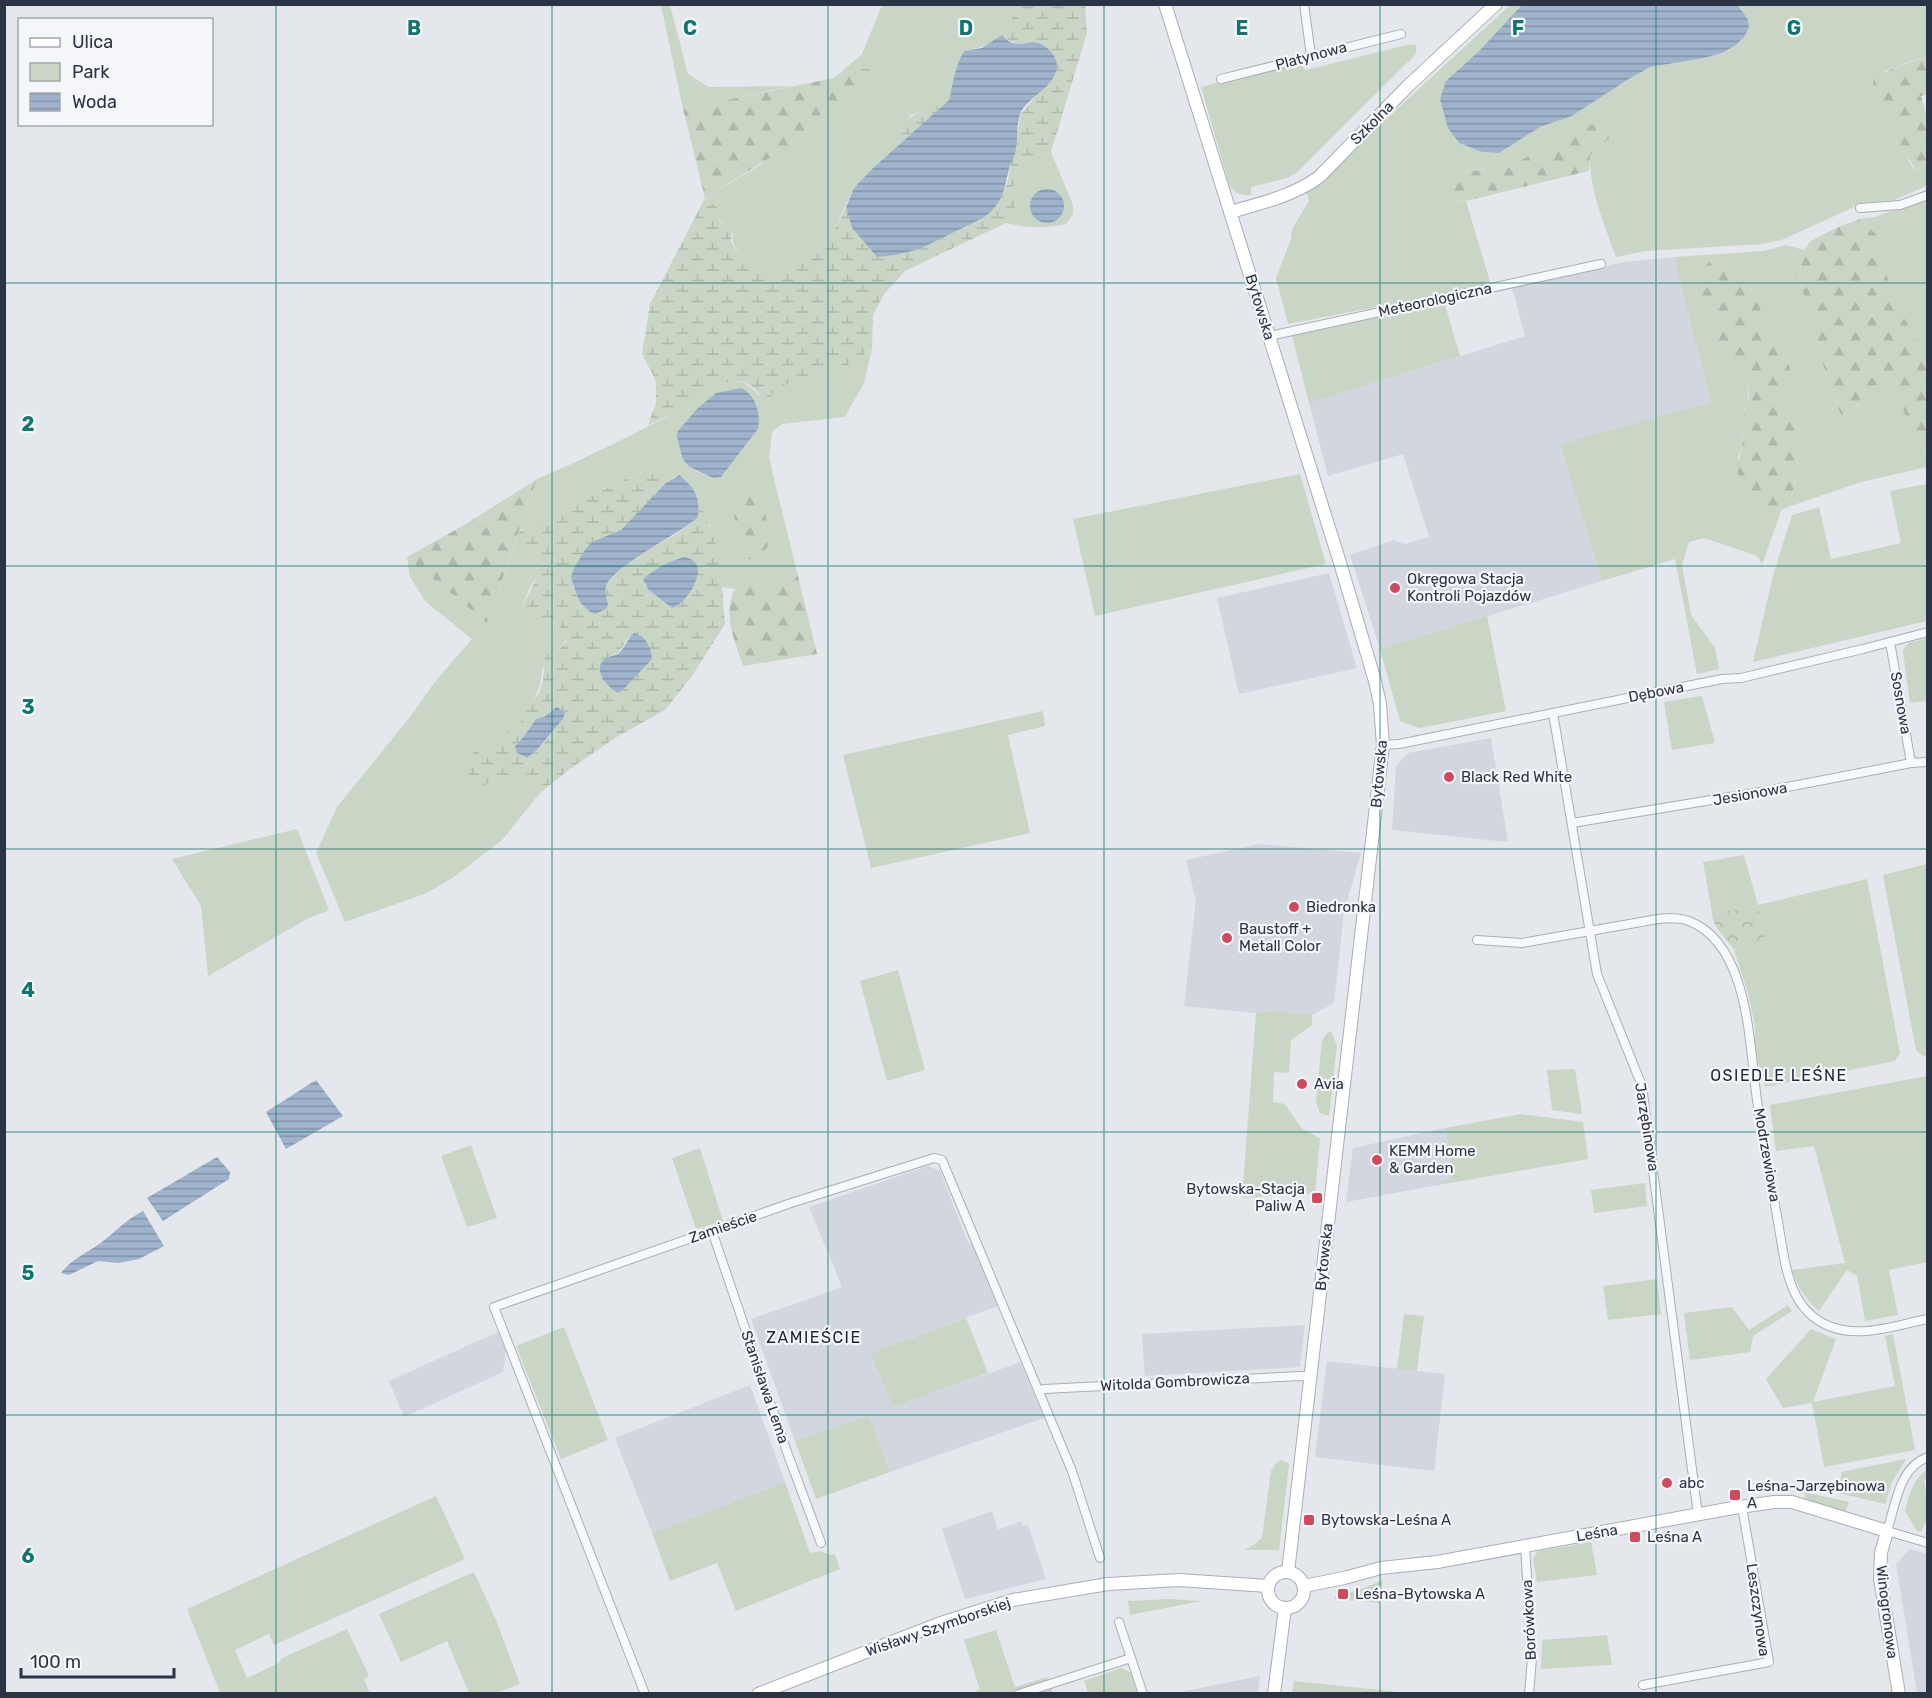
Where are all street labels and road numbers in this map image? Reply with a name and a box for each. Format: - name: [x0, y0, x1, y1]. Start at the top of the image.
- street label: Platynowa: [1273, 38, 1349, 74]
- street label: Szkolna: [1347, 98, 1397, 148]
- street label: Bytowska: [1241, 272, 1279, 342]
- street label: Meteorologiczna: [1377, 279, 1493, 321]
- street label: Sosnowa: [1887, 670, 1915, 736]
- street label: Dębowa: [1627, 678, 1685, 706]
- street label: Bytowska: [1367, 739, 1391, 809]
- street label: Jesionowa: [1711, 779, 1789, 809]
- street label: Jarzębinowa: [1631, 1081, 1663, 1173]
- street label: Modrzewiowa: [1750, 1107, 1784, 1203]
- street label: Zamieście: [687, 1207, 759, 1247]
- street label: Bytowska: [1311, 1222, 1337, 1292]
- street label: Stanisława Lema: [737, 1328, 793, 1446]
- street label: Witolda Gombrowicza: [1100, 1369, 1250, 1395]
- street label: Leśna: [1575, 1521, 1619, 1545]
- street label: Leszczynowa: [1743, 1562, 1773, 1658]
- street label: Winogronowa: [1872, 1564, 1902, 1660]
- street label: Borówkowa: [1518, 1579, 1540, 1661]
- street label: Wisławy Szymborskiej: [863, 1594, 1013, 1660]

